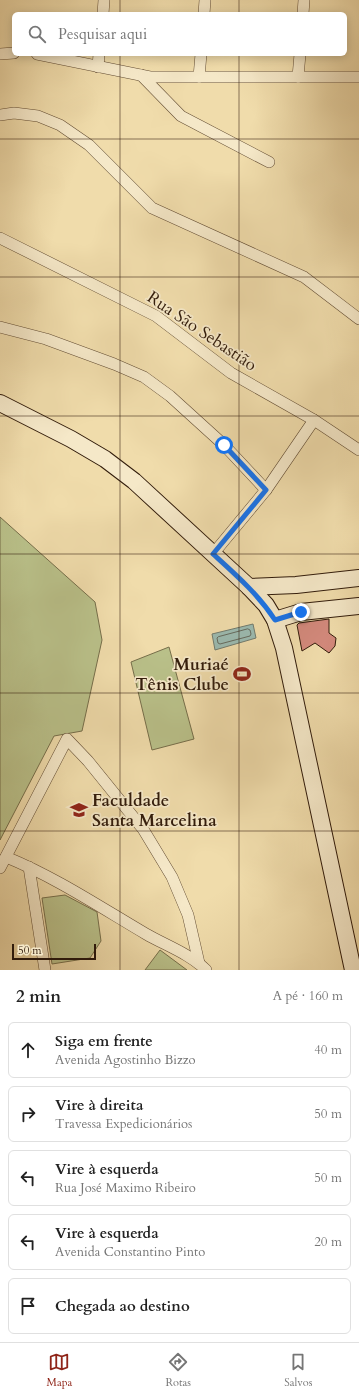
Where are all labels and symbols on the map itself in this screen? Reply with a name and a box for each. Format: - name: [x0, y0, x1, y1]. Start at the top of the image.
- street label: Rua São Sebastião: [143, 286, 261, 376]
- route start: [215, 436, 233, 454]
- route end: [292, 603, 310, 621]
- place label: Muriaé Tênis Clube: [135, 653, 229, 696]
- sports icon: Muriaé Tênis Clube: [232, 664, 252, 684]
- place label: Faculdade Santa Marcelina: [92, 789, 217, 832]
- school or university icon: Faculdade Santa Marcelina: [69, 800, 89, 820]
- scale bar: [12, 942, 96, 961]

